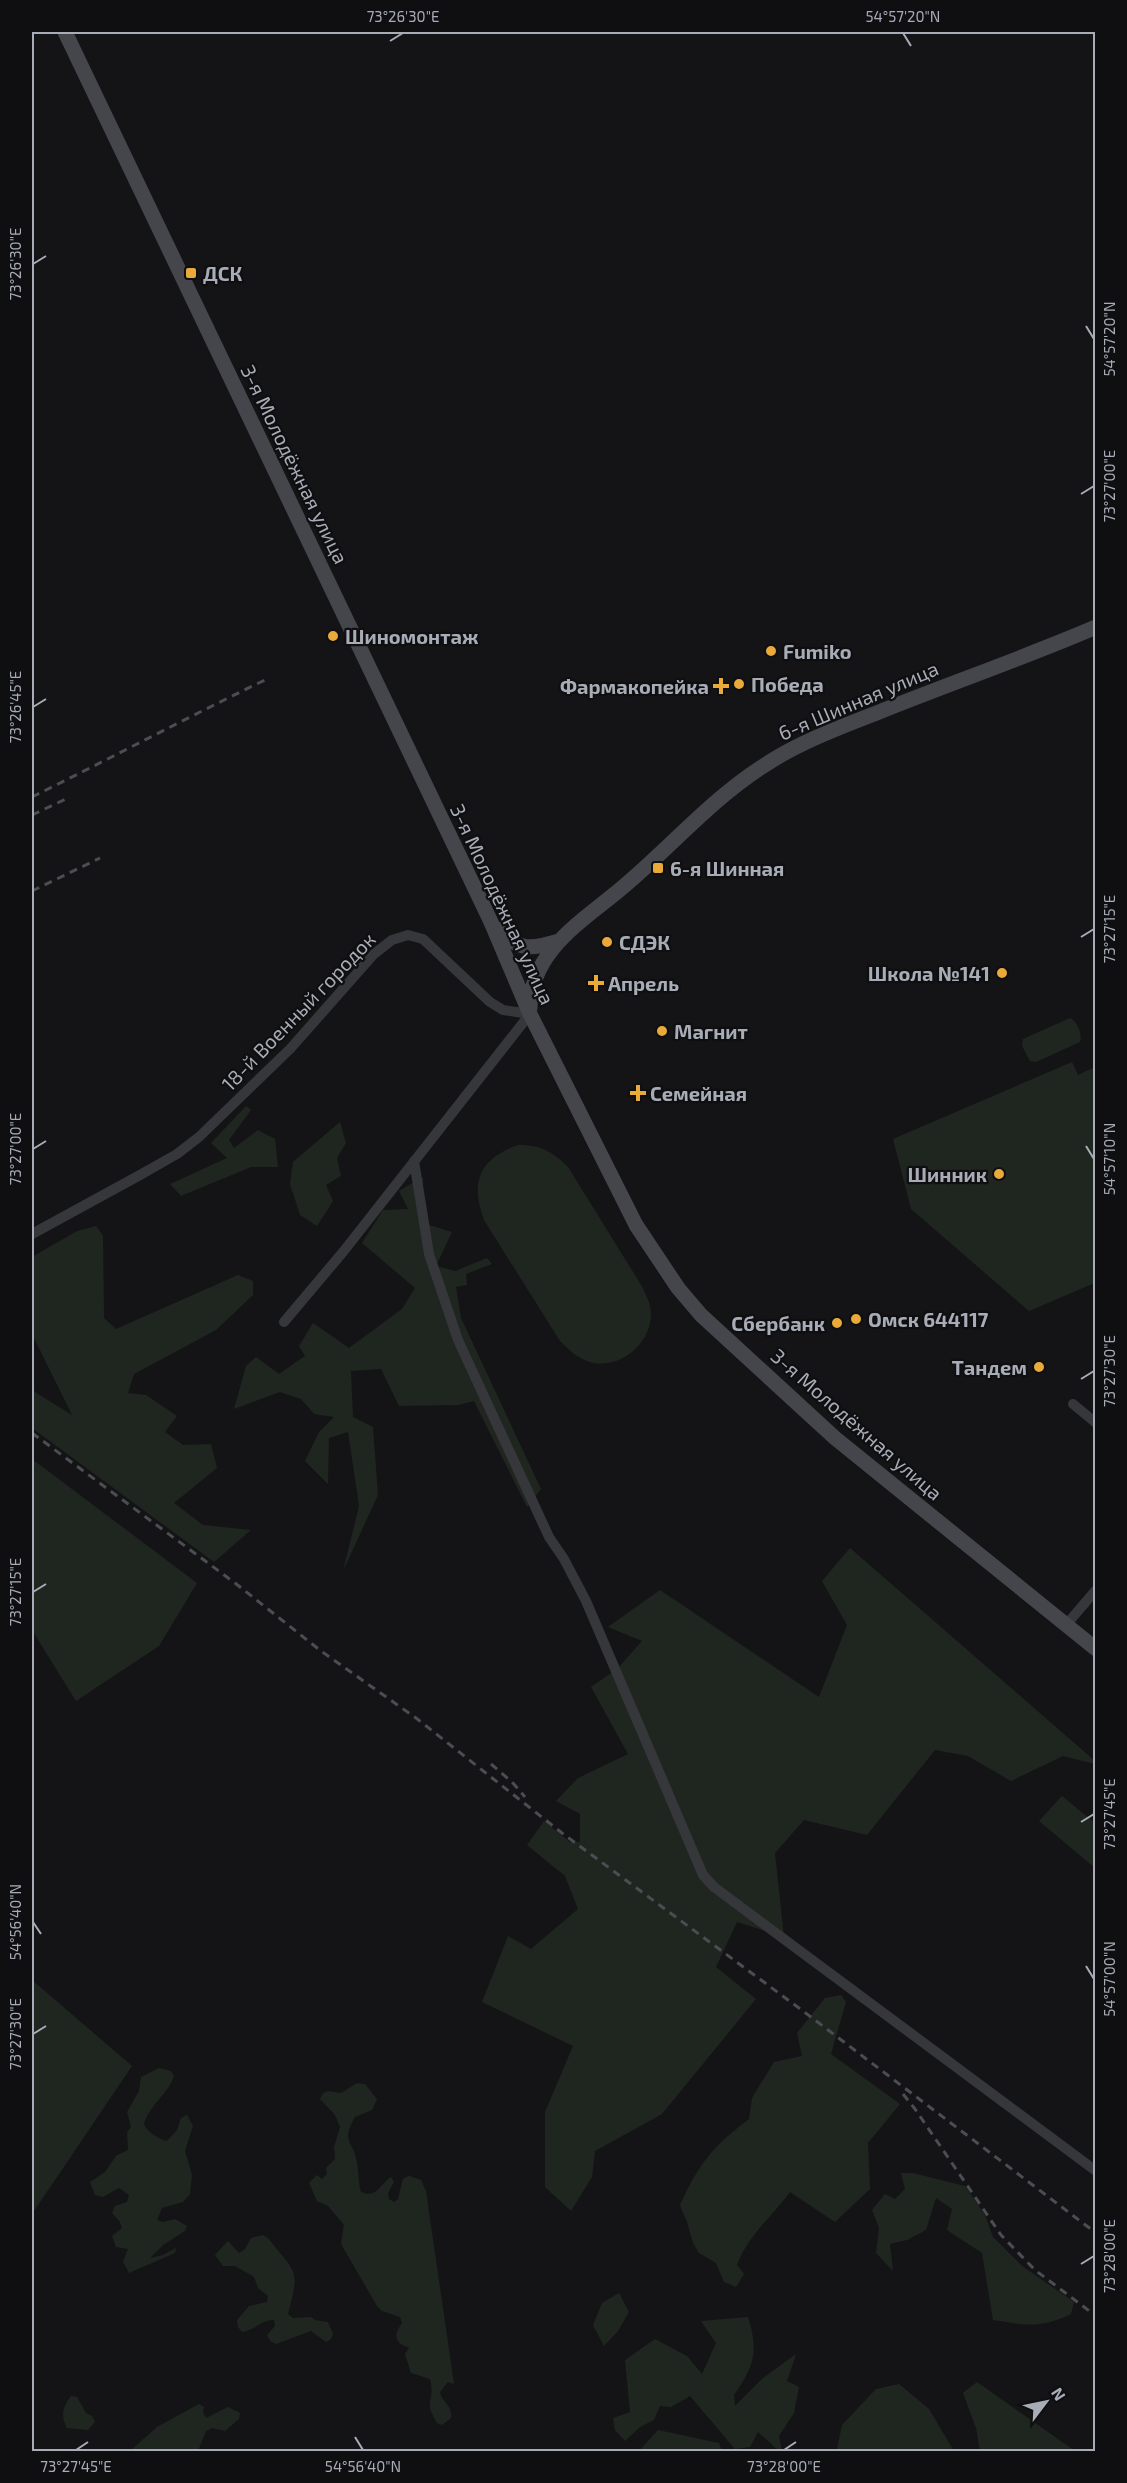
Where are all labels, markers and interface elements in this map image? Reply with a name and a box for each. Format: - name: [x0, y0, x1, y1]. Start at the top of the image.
- text: 73°26'30"E: [367, 7, 439, 25]
- text: 54°57'20"N: [866, 7, 940, 25]
- text: 73°26'30"E: [6, 228, 24, 300]
- place label: ДСК: [203, 261, 242, 285]
- marker: ДСК: [184, 266, 198, 280]
- text: 54°57'20"N: [1100, 302, 1118, 376]
- street label: 3-я Молодёжная улица: [235, 361, 354, 568]
- text: 73°27'00"E: [1100, 450, 1118, 522]
- place label: Шиномонтаж: [345, 624, 479, 648]
- marker: Шиномонтаж: [326, 629, 340, 643]
- place label: Fumiko: [783, 639, 852, 663]
- marker: Fumiko: [764, 644, 778, 658]
- street label: 6-я Шинная улица: [774, 655, 942, 745]
- text: 73°26'45"E: [6, 671, 24, 743]
- place label: Победа: [751, 672, 824, 696]
- place label: Фармакопейка: [560, 674, 709, 698]
- marker: Победа: [732, 677, 746, 691]
- marker: Фармакопейка: [714, 679, 728, 693]
- street label: 3-я Молодёжная улица: [445, 800, 560, 1009]
- place label: 6-я Шинная: [670, 856, 784, 880]
- marker: 6-я Шинная: [651, 861, 665, 875]
- text: 73°27'15"E: [1100, 895, 1118, 963]
- street label: 18-й Военный городок: [216, 927, 380, 1095]
- place label: СДЭК: [619, 930, 670, 954]
- marker: СДЭК: [600, 935, 614, 949]
- place label: Школа №141: [868, 961, 990, 985]
- marker: Школа №141: [995, 966, 1009, 980]
- place label: Апрель: [608, 971, 679, 995]
- marker: Апрель: [589, 976, 603, 990]
- place label: Магнит: [674, 1019, 748, 1043]
- marker: Магнит: [655, 1024, 669, 1038]
- place label: Семейная: [650, 1081, 747, 1105]
- marker: Семейная: [631, 1086, 645, 1100]
- text: 73°27'00"E: [6, 1113, 24, 1185]
- text: 54°57'10"N: [1100, 1123, 1118, 1195]
- place label: Шинник: [908, 1162, 987, 1186]
- marker: Шинник: [992, 1167, 1006, 1181]
- place label: Омск 644117: [868, 1307, 989, 1331]
- place label: Сбербанк: [731, 1311, 825, 1335]
- marker: Омск 644117: [849, 1312, 863, 1326]
- marker: Сбербанк: [830, 1316, 844, 1330]
- text: 73°27'30"E: [1100, 1335, 1118, 1407]
- street label: 3-я Молодёжная улица: [766, 1343, 947, 1506]
- place label: Тандем: [952, 1355, 1027, 1379]
- marker: Тандем: [1032, 1360, 1046, 1374]
- text: 73°27'15"E: [6, 1558, 24, 1626]
- text: 73°27'45"E: [1100, 1778, 1118, 1850]
- text: 54°56'40"N: [6, 1884, 24, 1960]
- text: 54°57'00"N: [1100, 1941, 1118, 2017]
- text: 73°27'30"E: [6, 1998, 24, 2070]
- text: 73°28'00"E: [1100, 2219, 1118, 2293]
- north arrow: [1016, 2372, 1076, 2432]
- text: N: [1048, 2384, 1070, 2404]
- text: 73°27'45"E: [40, 2457, 112, 2475]
- text: 54°56'40"N: [325, 2457, 401, 2475]
- text: 73°28'00"E: [747, 2457, 821, 2475]

